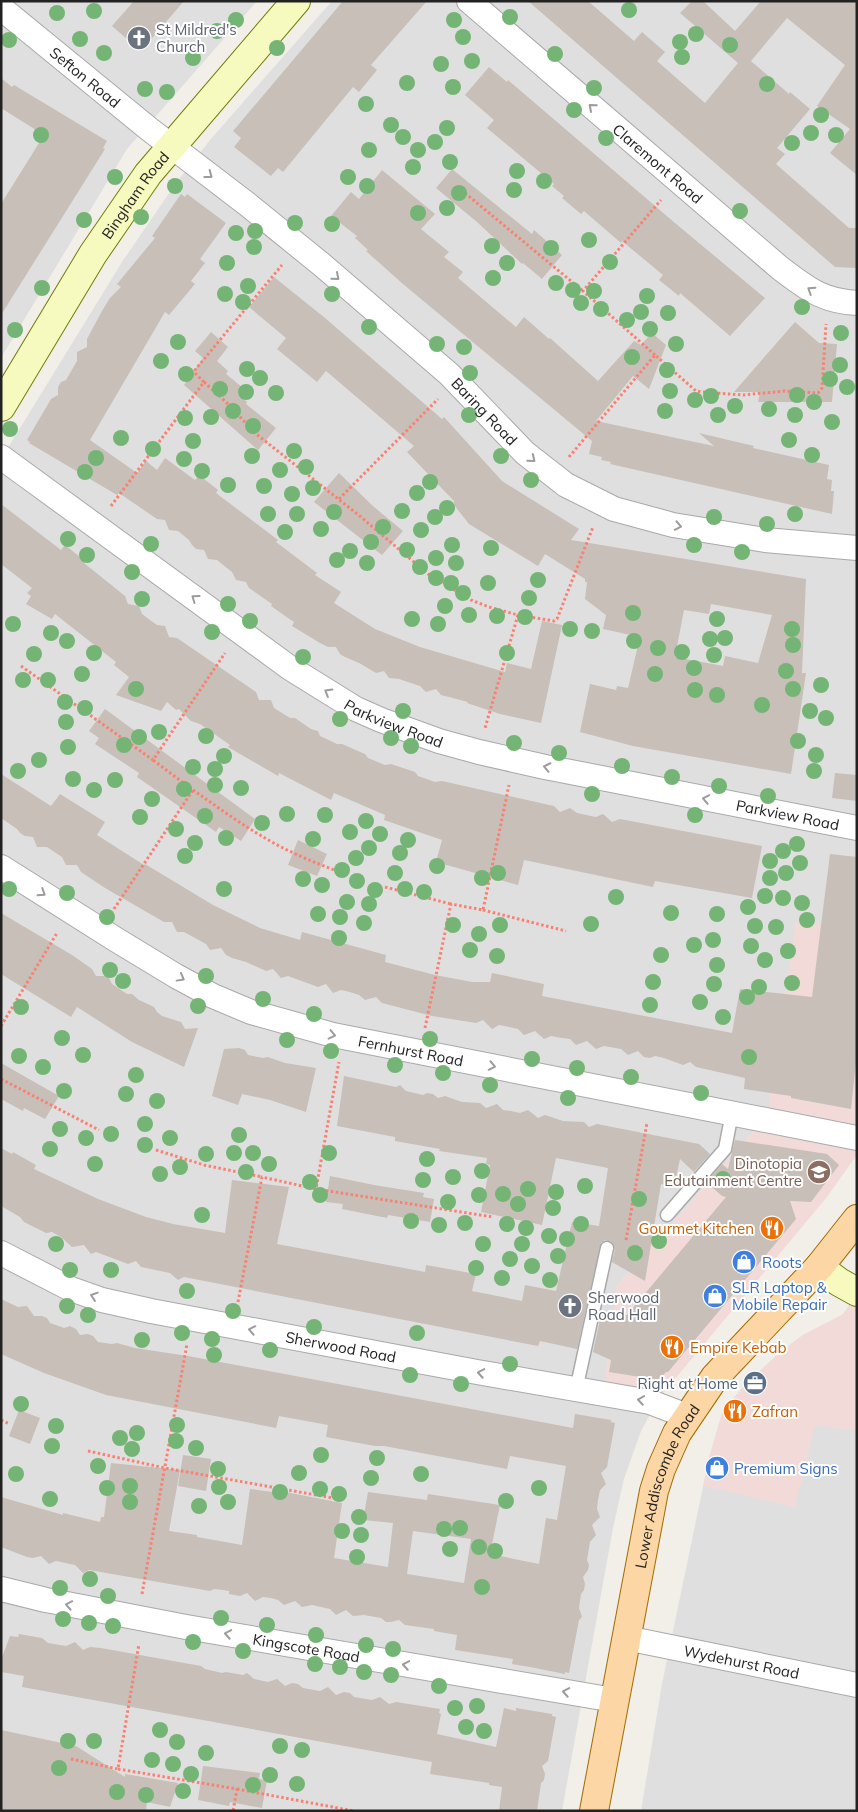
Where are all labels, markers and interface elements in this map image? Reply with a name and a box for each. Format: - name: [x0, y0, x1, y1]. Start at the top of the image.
- place label: St Mildred's Church: [156, 20, 237, 56]
- church icon: St Mildred's Church: [126, 25, 152, 51]
- street label: Sefton Road: [46, 43, 125, 111]
- one-way arrow: [589, 104, 598, 113]
- street label: Claremont Road: [609, 119, 707, 207]
- street label: Bingham Road: [97, 147, 173, 242]
- one-way arrow: [203, 170, 212, 178]
- one-way arrow: [331, 271, 340, 280]
- one-way arrow: [807, 287, 816, 296]
- street label: Baring Road: [448, 373, 522, 449]
- one-way arrow: [526, 453, 535, 462]
- one-way arrow: [673, 520, 682, 531]
- one-way arrow: [192, 596, 201, 604]
- one-way arrow: [324, 688, 333, 698]
- street label: Parkview Road: [341, 695, 446, 751]
- one-way arrow: [542, 762, 551, 773]
- one-way arrow: [701, 794, 710, 805]
- street label: Parkview Road: [734, 795, 841, 834]
- one-way arrow: [37, 887, 46, 896]
- one-way arrow: [175, 972, 184, 982]
- one-way arrow: [328, 1029, 337, 1040]
- street label: Fernhurst Road: [357, 1031, 465, 1070]
- one-way arrow: [487, 1061, 496, 1071]
- place label: Dinotopia Edutainment Centre: [664, 1154, 802, 1190]
- school or university icon: Dinotopia Edutainment Centre: [806, 1159, 832, 1185]
- restaurant icon: Gourmet Kitchen: [759, 1215, 785, 1241]
- place label: Gourmet Kitchen: [638, 1219, 754, 1238]
- shop icon: Roots: [731, 1249, 757, 1275]
- place label: Roots: [762, 1253, 802, 1272]
- place label: SLR Laptop & Mobile Repair: [732, 1278, 828, 1314]
- shop icon: SLR Laptop & Mobile Repair: [702, 1283, 728, 1309]
- place label: Sherwood Road Hall: [588, 1288, 659, 1324]
- one-way arrow: [90, 1292, 98, 1302]
- church icon: Sherwood Road Hall: [557, 1293, 583, 1319]
- one-way arrow: [248, 1325, 257, 1336]
- street label: Sherwood Road: [284, 1327, 398, 1366]
- restaurant icon: Empire Kebab: [659, 1334, 685, 1360]
- place label: Empire Kebab: [690, 1338, 786, 1357]
- one-way arrow: [477, 1369, 485, 1379]
- office icon: Right at Home: [742, 1370, 768, 1396]
- place label: Right at Home: [637, 1374, 738, 1393]
- one-way arrow: [637, 1396, 646, 1406]
- restaurant icon: Zafran: [722, 1398, 748, 1424]
- street label: Lower Addiscombe Road: [630, 1400, 703, 1570]
- place label: Zafran: [752, 1402, 798, 1421]
- shop icon: Premium Signs: [704, 1455, 730, 1481]
- place label: Premium Signs: [734, 1459, 838, 1478]
- one-way arrow: [64, 1600, 73, 1610]
- street label: Kingscote Road: [251, 1629, 361, 1666]
- one-way arrow: [224, 1630, 233, 1640]
- street label: Wydehurst Road: [682, 1640, 801, 1683]
- one-way arrow: [401, 1660, 410, 1670]
- one-way arrow: [562, 1688, 570, 1698]

